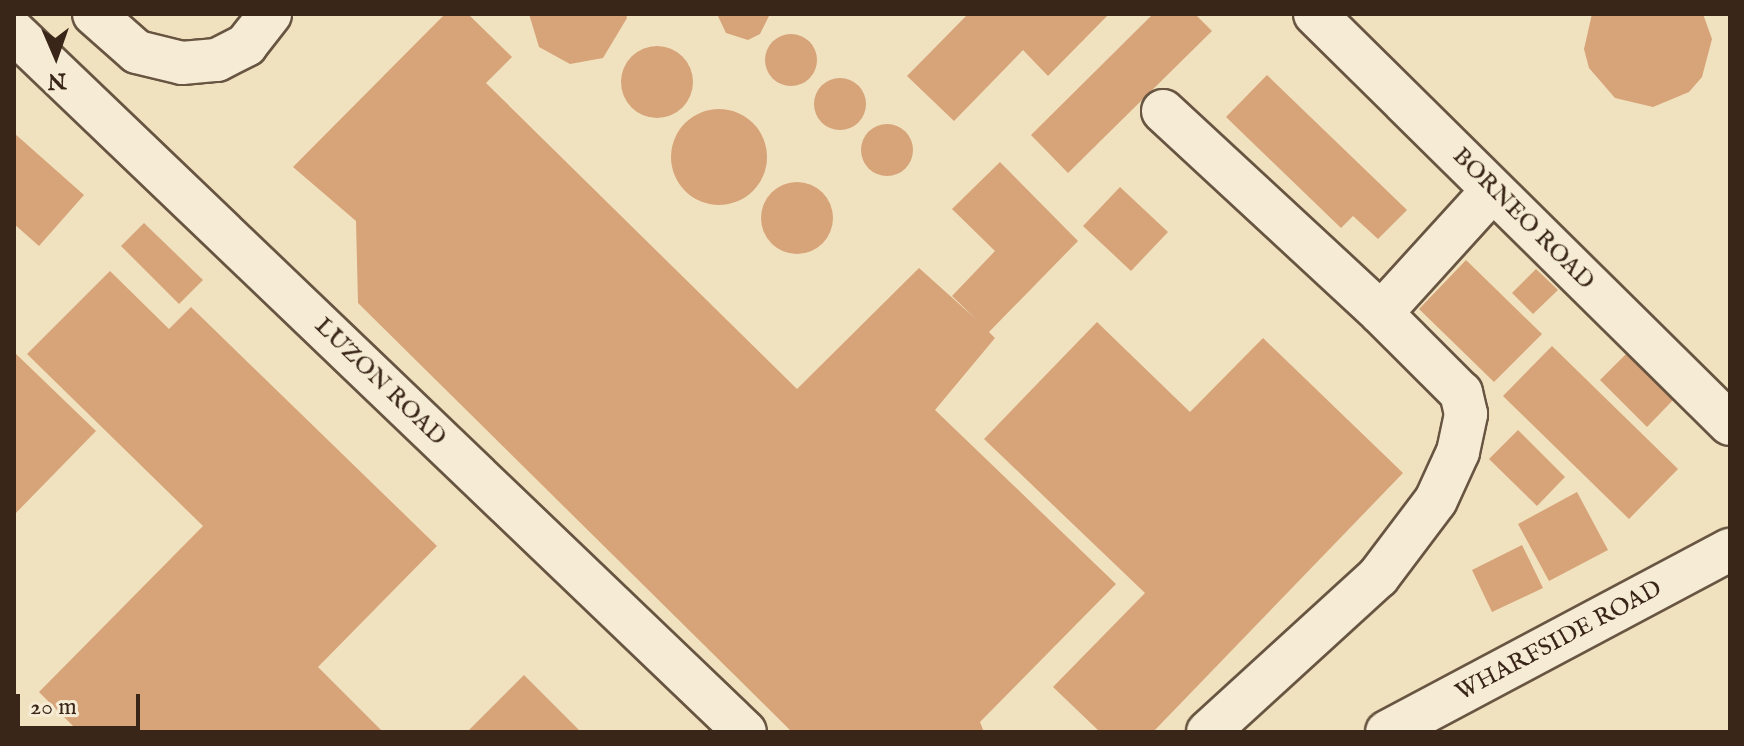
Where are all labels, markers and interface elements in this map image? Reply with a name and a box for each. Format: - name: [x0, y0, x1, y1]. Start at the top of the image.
- north arrow: [16, 16, 96, 96]
- text: N: [47, 66, 67, 94]
- street label: BORNEO ROAD: [1446, 142, 1600, 296]
- street label: LUZON ROAD: [308, 312, 452, 452]
- street label: WHARFSIDE ROAD: [1451, 574, 1667, 708]
- scale bar: [20, 678, 144, 728]
- text: 20 m: [30, 692, 77, 723]

